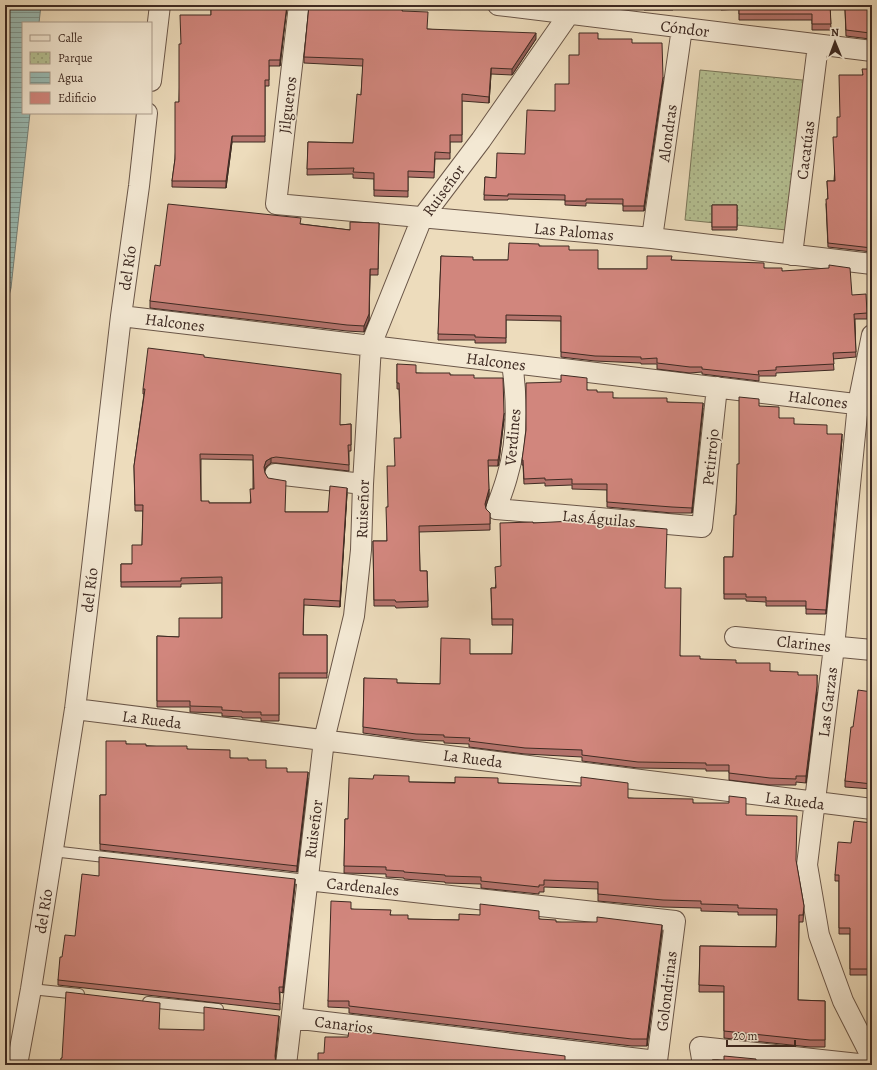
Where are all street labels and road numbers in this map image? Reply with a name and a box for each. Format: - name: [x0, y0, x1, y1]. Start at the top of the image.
- street label: Cóndor: [659, 15, 711, 43]
- street label: Jilgueros: [274, 75, 302, 135]
- street label: Alondras: [653, 103, 683, 164]
- street label: Cacatúas: [791, 119, 821, 181]
- street label: Ruiseñor: [418, 160, 470, 221]
- street label: Las Palomas: [533, 218, 615, 246]
- street label: del Río: [114, 244, 142, 292]
- street label: Halcones: [144, 308, 206, 338]
- street label: Halcones: [465, 347, 527, 377]
- street label: Halcones: [787, 385, 849, 415]
- street label: Verdines: [499, 408, 526, 468]
- street label: Petirrojo: [697, 428, 725, 487]
- street label: Ruiseñor: [351, 479, 375, 539]
- street label: Las Águilas: [561, 505, 636, 533]
- street label: del Río: [76, 566, 104, 614]
- street label: Clarines: [776, 630, 832, 658]
- street label: Las Garzas: [813, 666, 843, 738]
- street label: La Rueda: [121, 705, 183, 735]
- street label: La Rueda: [442, 744, 504, 774]
- street label: La Rueda: [764, 786, 826, 816]
- street label: Ruiseñor: [299, 798, 329, 860]
- street label: Cardenales: [325, 872, 400, 902]
- street label: del Río: [30, 887, 58, 935]
- street label: Golondrinas: [651, 950, 683, 1033]
- street label: Canarios: [313, 1010, 374, 1039]

